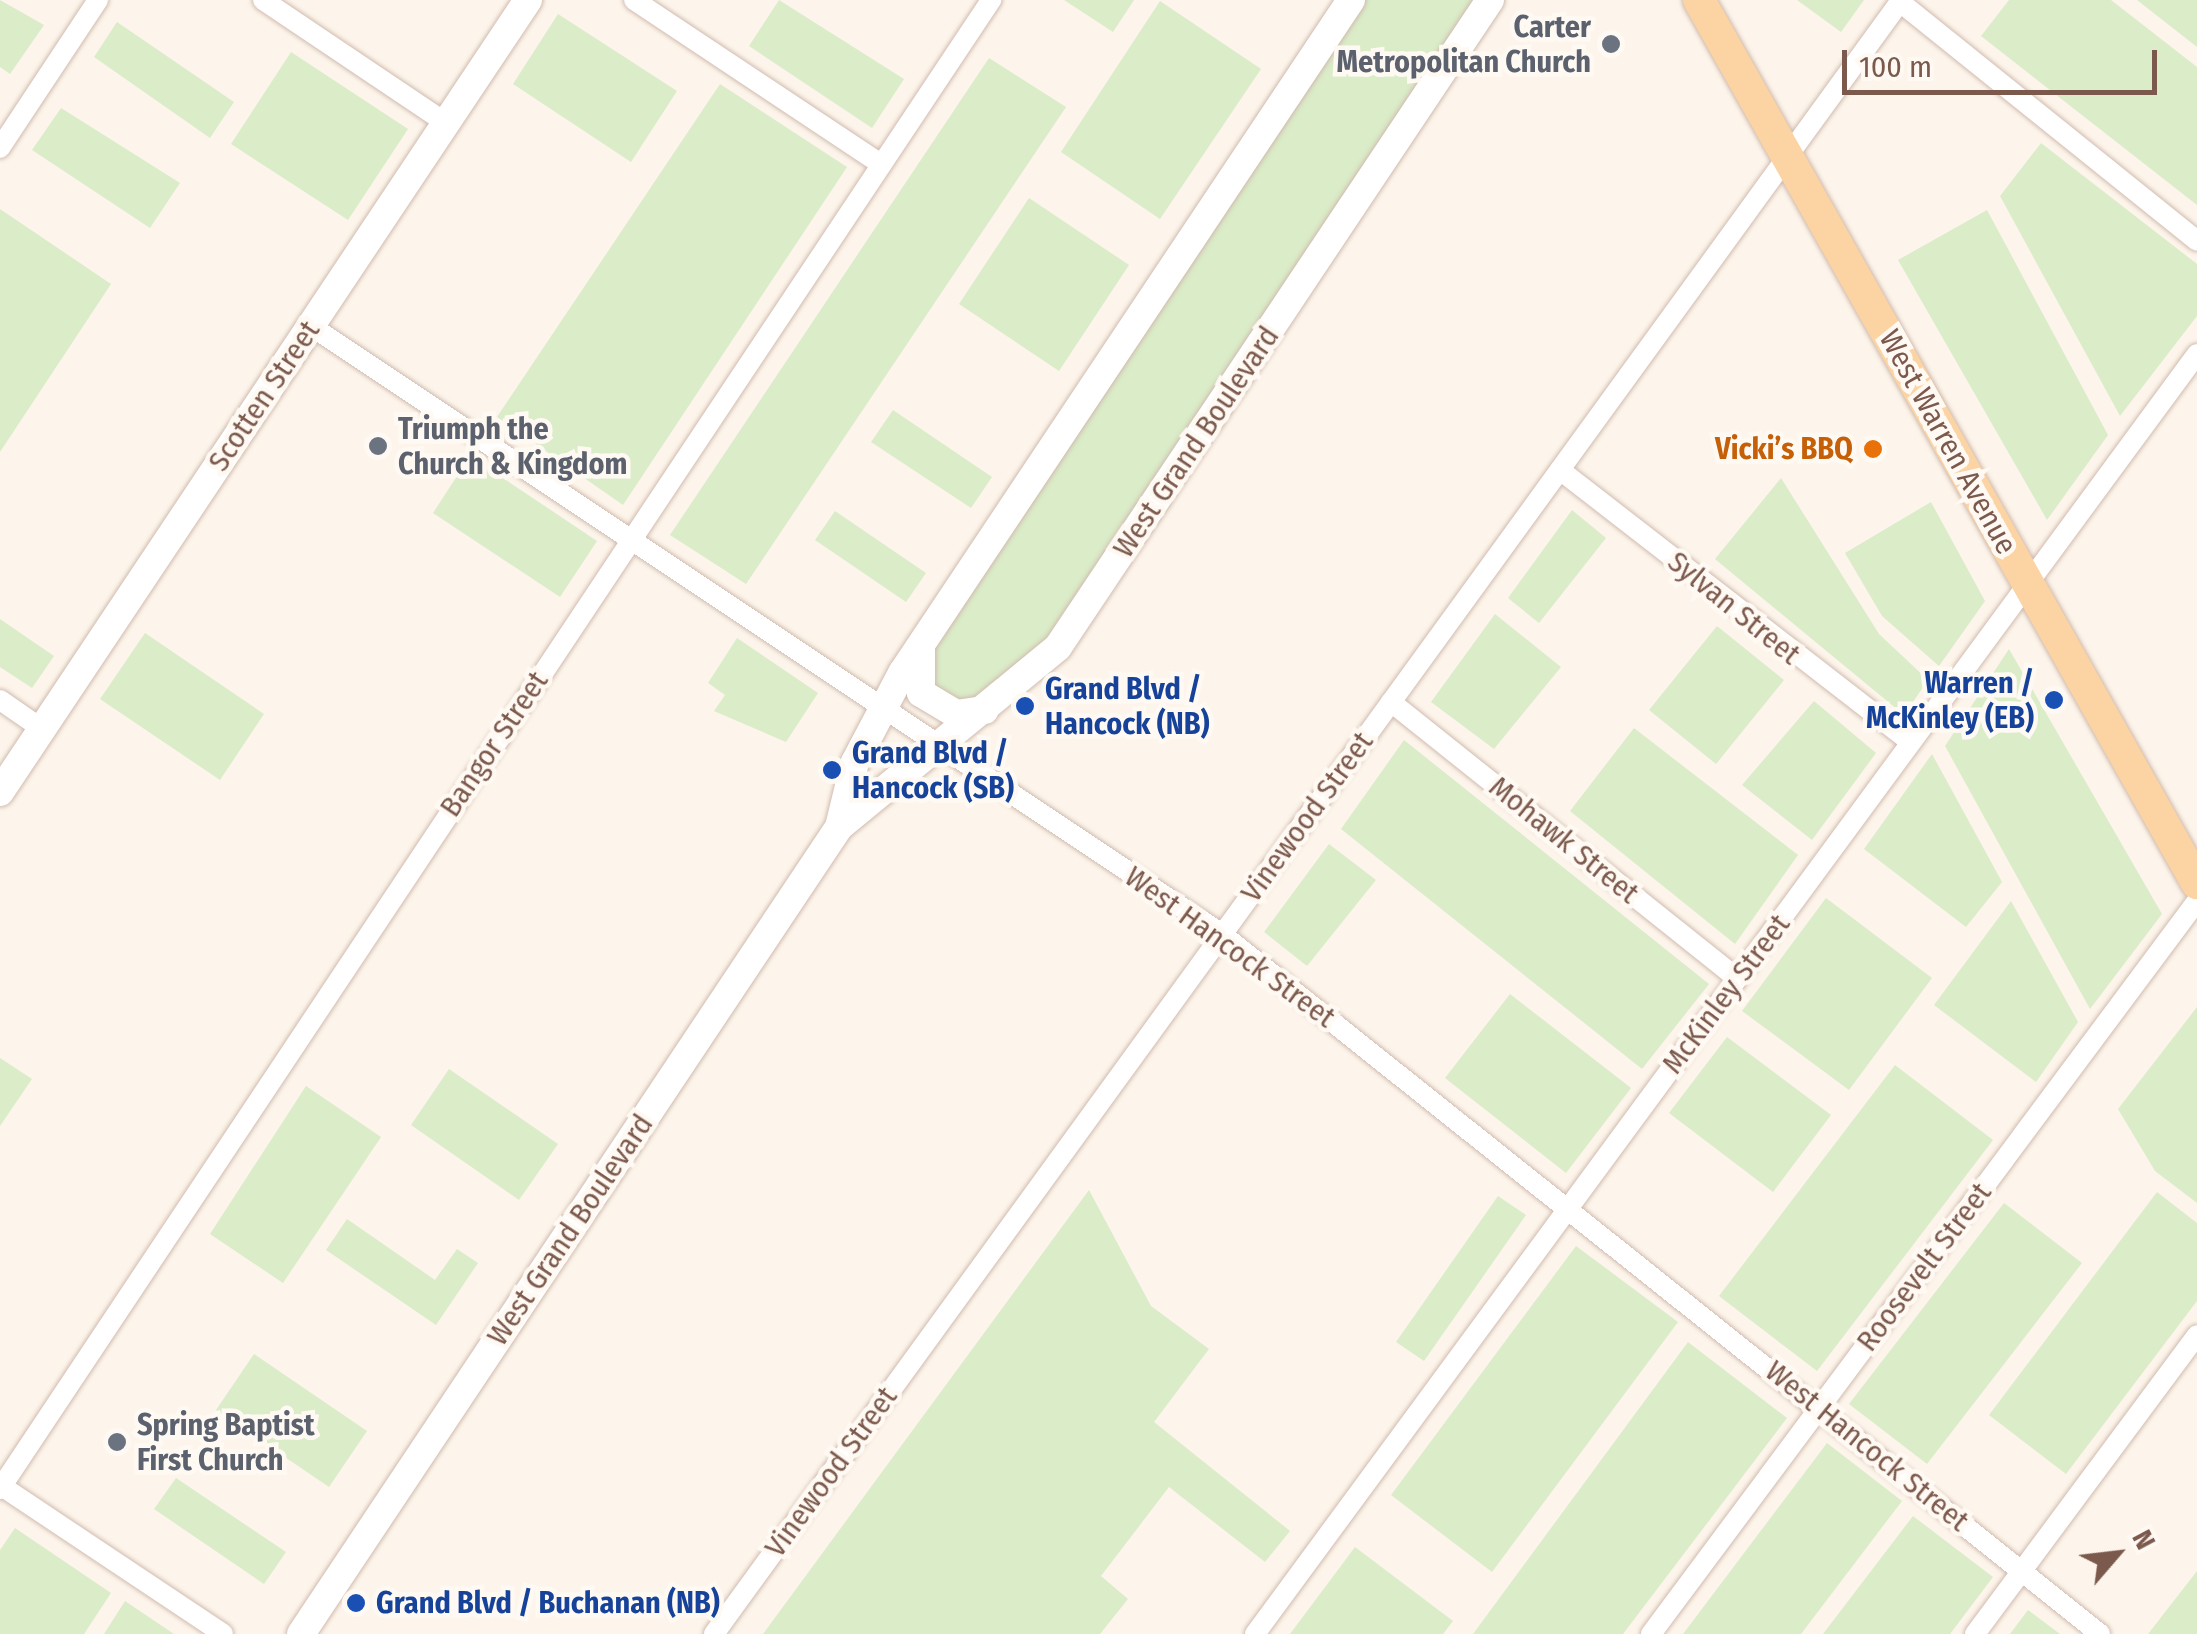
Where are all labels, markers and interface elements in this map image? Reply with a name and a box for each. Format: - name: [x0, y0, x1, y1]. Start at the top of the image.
- place label: Carter Metropolitan Church: [1336, 9, 1591, 80]
- scale bar: [1847, 30, 2162, 92]
- marker: Carter Metropolitan Church: [1600, 33, 1622, 55]
- text: 100 m: [1859, 49, 1932, 85]
- street label: Scotten Street: [201, 314, 327, 478]
- street label: West Grand Boulevard: [1105, 320, 1287, 564]
- street label: West Warren Avenue: [1871, 324, 2025, 560]
- place label: Triumph the Church & Kingdom: [398, 411, 627, 482]
- place label: Vicki’s BBQ: [1715, 431, 1853, 467]
- marker: Triumph the Church & Kingdom: [367, 435, 389, 457]
- marker: Vicki’s BBQ: [1862, 438, 1884, 460]
- street label: Sylvan Street: [1661, 544, 1807, 672]
- street label: Bangor Street: [432, 664, 556, 824]
- place label: Warren / McKinley (EB): [1866, 665, 2034, 736]
- place label: Grand Blvd / Hancock (NB): [1045, 671, 1210, 742]
- marker: Warren / McKinley (EB): [2043, 689, 2065, 711]
- marker: Grand Blvd / Hancock (NB): [1014, 695, 1036, 717]
- street label: Vinewood Street: [1233, 725, 1381, 909]
- place label: Grand Blvd / Hancock (SB): [852, 735, 1014, 806]
- marker: Grand Blvd / Hancock (SB): [821, 759, 843, 781]
- street label: Mohawk Street: [1482, 769, 1646, 911]
- street label: West Hancock Street: [1118, 859, 1342, 1035]
- street label: McKinley Street: [1654, 907, 1798, 1081]
- street label: West Grand Boulevard: [479, 1108, 661, 1352]
- street label: Roosevelt Street: [1849, 1176, 1999, 1358]
- street label: West Hancock Street: [1758, 1353, 1976, 1539]
- street label: Vinewood Street: [757, 1380, 905, 1564]
- place label: Spring Baptist First Church: [137, 1407, 314, 1478]
- marker: Spring Baptist First Church: [106, 1431, 128, 1453]
- north arrow: [2067, 1504, 2167, 1604]
- text: N: [2125, 1525, 2162, 1555]
- place label: Grand Blvd / Buchanan (NB): [376, 1585, 720, 1621]
- marker: Grand Blvd / Buchanan (NB): [345, 1592, 367, 1614]

